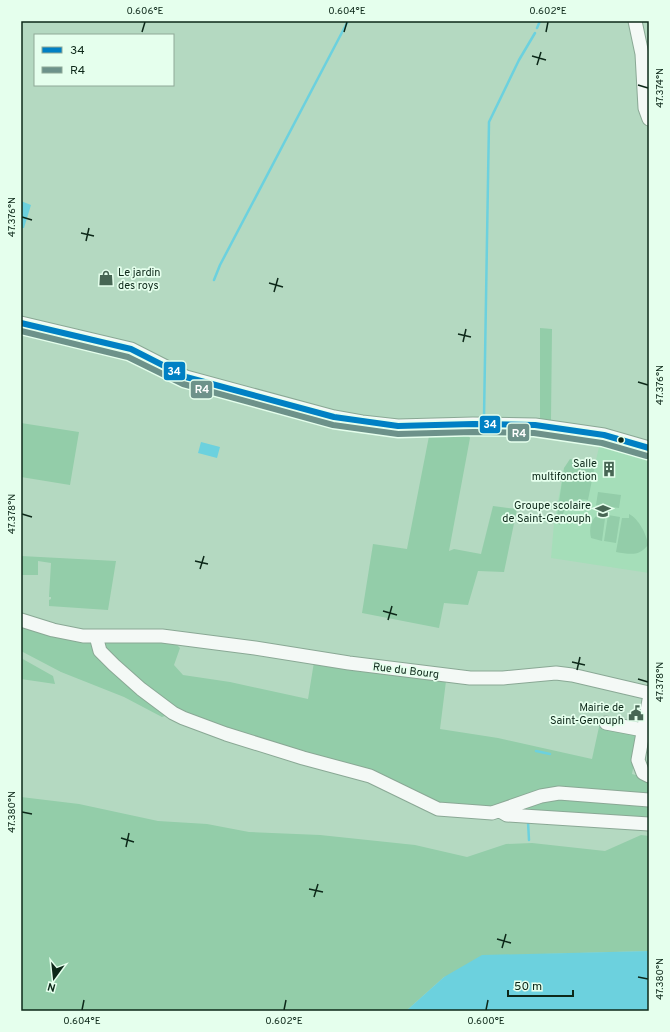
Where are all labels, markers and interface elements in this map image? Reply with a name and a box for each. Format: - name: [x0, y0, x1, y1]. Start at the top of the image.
- text: 0.606°E: [126, 5, 164, 18]
- text: 0.604°E: [328, 5, 366, 18]
- text: 0.602°E: [529, 5, 567, 18]
- legend: [34, 34, 174, 86]
- text: 34: [70, 43, 85, 59]
- text: R4: [70, 63, 85, 79]
- text: 47.374°N: [654, 68, 667, 108]
- text: 47.376°N: [6, 197, 19, 237]
- place label: Le jardin des roys: [118, 266, 161, 293]
- shop icon: Le jardin des roys: [97, 269, 115, 287]
- line badge: 34: [163, 361, 186, 381]
- text: 34: [167, 365, 181, 379]
- text: 47.376°N: [654, 365, 667, 405]
- line badge: R4: [190, 380, 213, 399]
- text: R4: [195, 383, 209, 397]
- line badge: 34: [479, 415, 501, 434]
- text: 34: [483, 418, 497, 432]
- line badge: R4: [507, 423, 530, 442]
- text: R4: [512, 427, 526, 441]
- unlabelled marker: [616, 435, 626, 445]
- place label: Salle multifonction: [532, 457, 597, 484]
- building icon: Salle multifonction: [600, 460, 618, 478]
- text: 47.378°N: [6, 494, 19, 534]
- place label: Groupe scolaire de Saint-Genouph: [502, 499, 591, 526]
- school or university icon: Groupe scolaire de Saint-Genouph: [594, 502, 612, 520]
- street label: Rue du Bourg: [372, 660, 440, 682]
- text: 47.378°N: [654, 662, 667, 702]
- place label: Mairie de Saint-Genouph: [550, 701, 624, 728]
- public building icon: Mairie de Saint-Genouph: [627, 704, 645, 722]
- text: 47.380°N: [6, 791, 19, 833]
- north arrow: [34, 958, 74, 998]
- text: 47.380°N: [654, 958, 667, 1000]
- scale bar: [508, 972, 573, 998]
- text: N: [46, 979, 57, 994]
- text: 50 m: [514, 979, 542, 995]
- text: 0.604°E: [63, 1015, 101, 1028]
- text: 0.602°E: [265, 1015, 303, 1028]
- text: 0.600°E: [467, 1015, 505, 1028]

